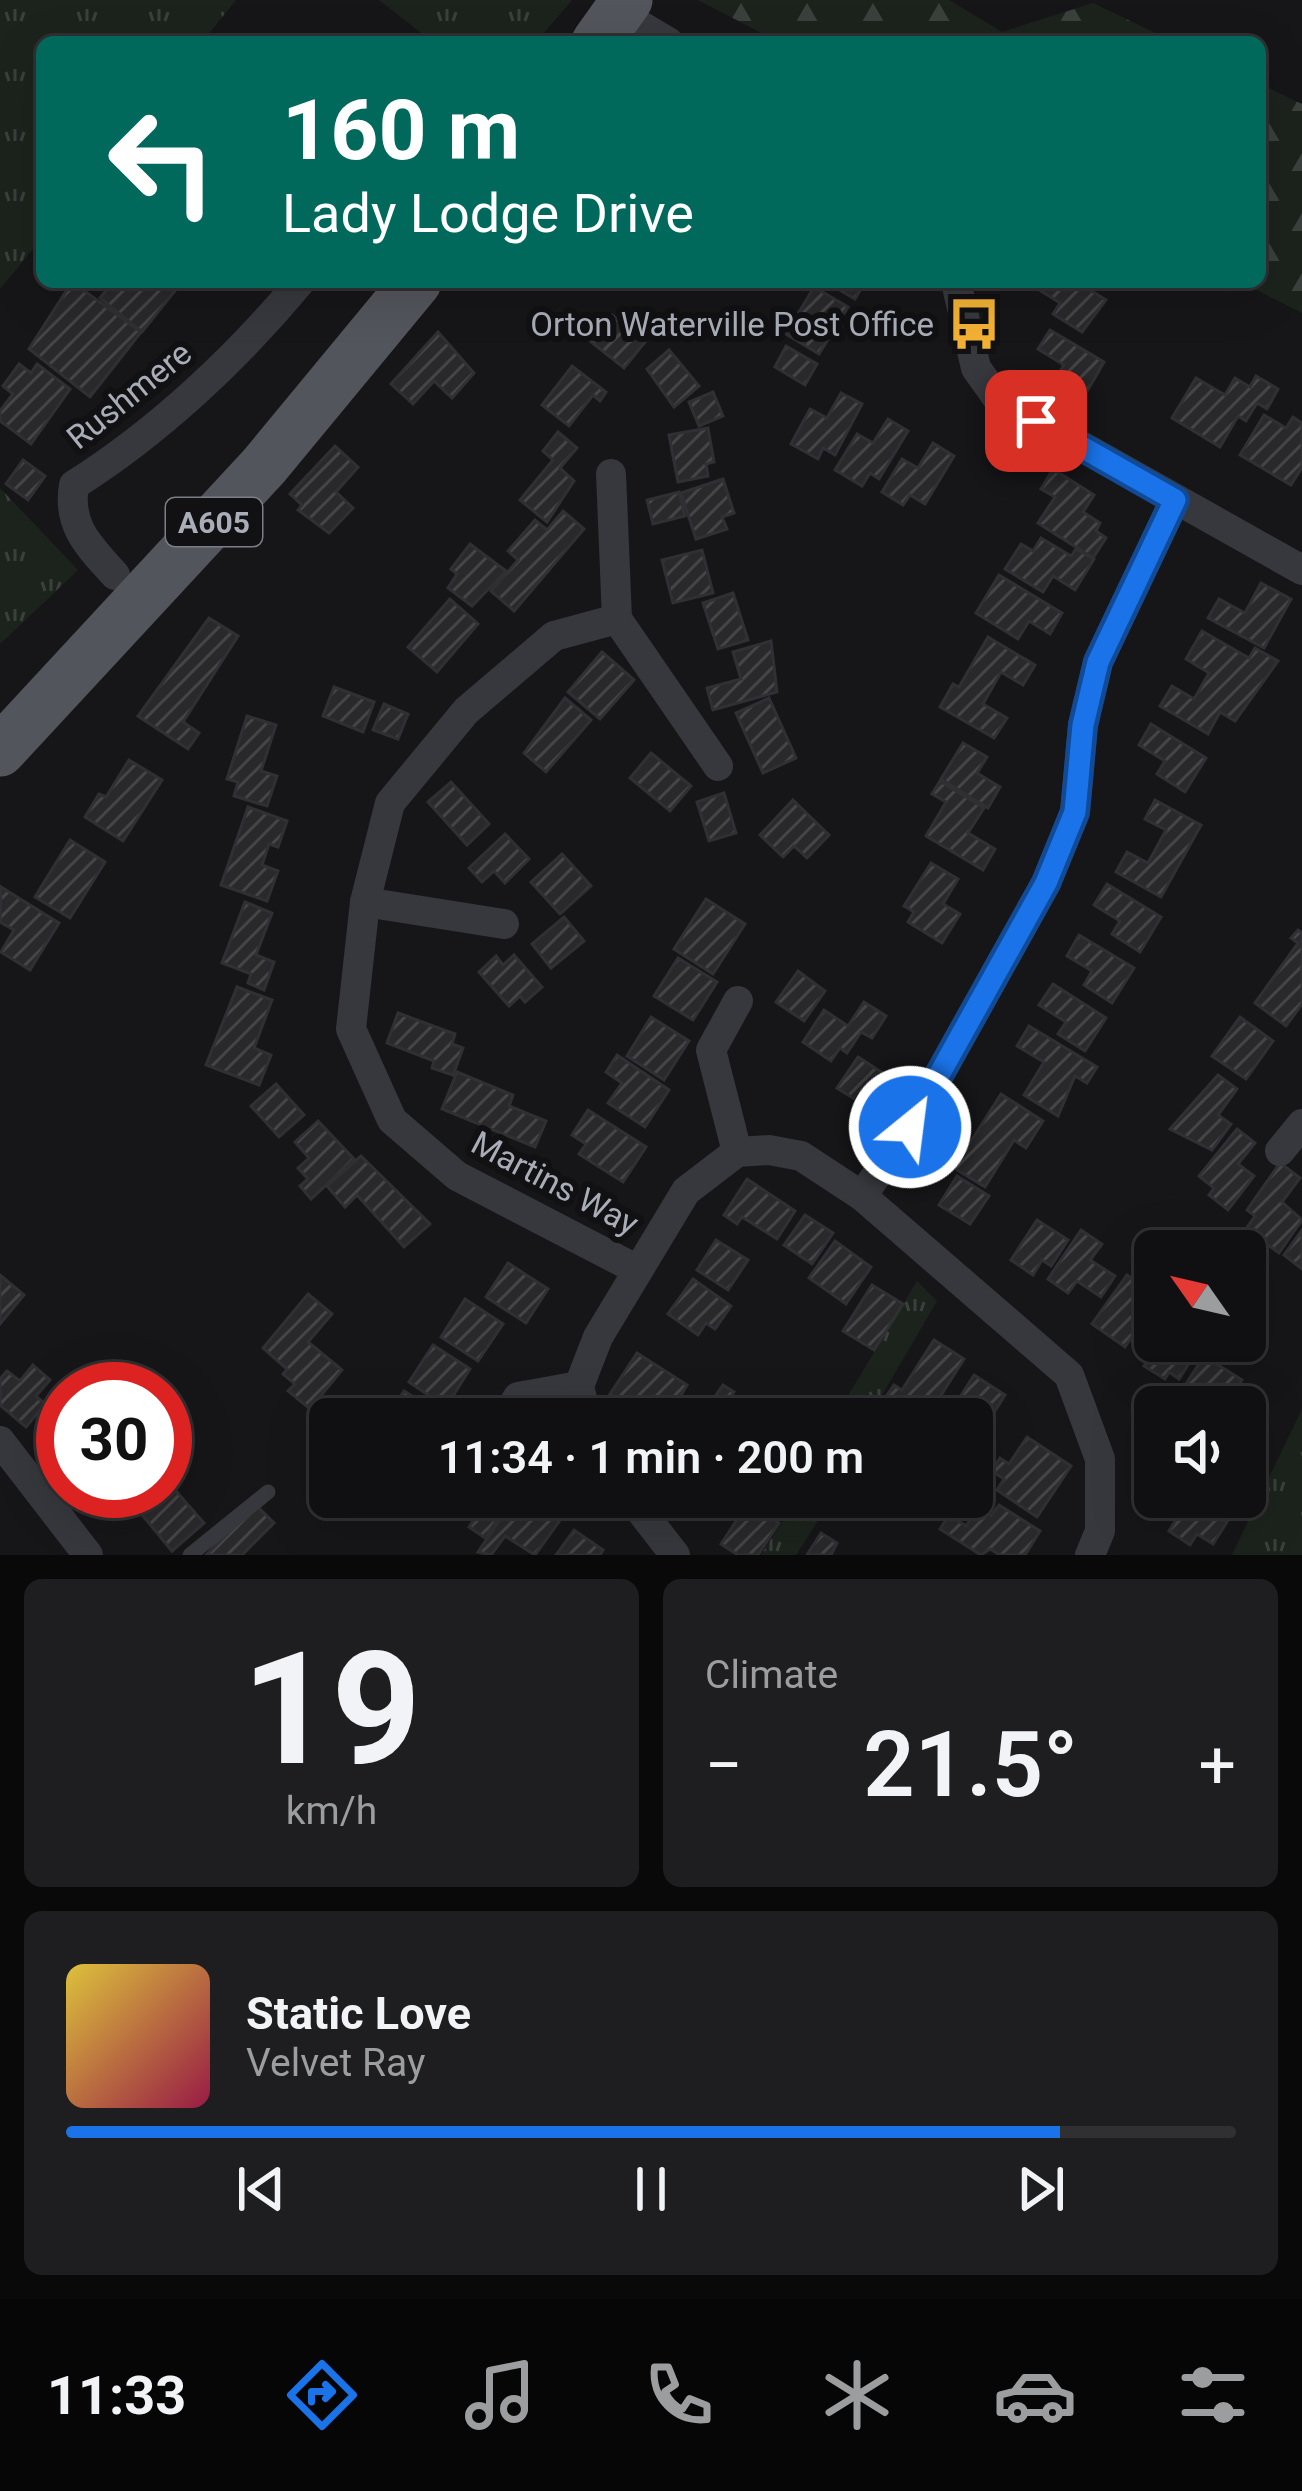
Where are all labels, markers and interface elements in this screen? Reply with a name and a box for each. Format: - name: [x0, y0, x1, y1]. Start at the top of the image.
- text: 160 m: [282, 81, 520, 180]
- icon: left: [84, 84, 240, 240]
- text: Lady Lodge Drive: [282, 182, 694, 245]
- bus stop icon: Orton Waterville Post Office: [945, 295, 1003, 353]
- place label: Orton Waterville Post Office: [530, 305, 934, 344]
- street label: Rushmere: [59, 333, 199, 457]
- pin: [985, 370, 1087, 472]
- icon: arrive: [1003, 388, 1069, 454]
- road number: A605: [166, 498, 262, 546]
- position arrow: [847, 1064, 973, 1190]
- street label: Martins Way: [465, 1123, 645, 1243]
- north arrow: [1134, 1230, 1266, 1362]
- map controls: [1134, 1230, 1266, 1518]
- speed limit sign: 30: [36, 1362, 192, 1518]
- button: sound: [1134, 1386, 1266, 1518]
- text: 11:34 · 1 min · 200 m: [438, 1431, 864, 1484]
- text: 19: [242, 1618, 421, 1801]
- text: Climate: [705, 1652, 838, 1698]
- text: 21.5°: [863, 1713, 1078, 1818]
- text: −: [705, 1727, 743, 1804]
- text: +: [1199, 1727, 1236, 1804]
- text: km/h: [286, 1788, 377, 1834]
- text: Static Love: [246, 1987, 471, 2040]
- text: Velvet Ray: [246, 2040, 425, 2086]
- icon: previous: [228, 2156, 294, 2222]
- icon: pause: [618, 2156, 684, 2222]
- icon: next: [1008, 2156, 1074, 2222]
- icon: directions: [280, 2353, 364, 2437]
- icon: music: [458, 2353, 542, 2437]
- icon: phone: [637, 2353, 721, 2437]
- icon: climate: [815, 2353, 899, 2437]
- icon: car: [993, 2353, 1077, 2437]
- icon: filters: [1171, 2353, 1255, 2437]
- text: 11:33: [47, 2364, 186, 2427]

